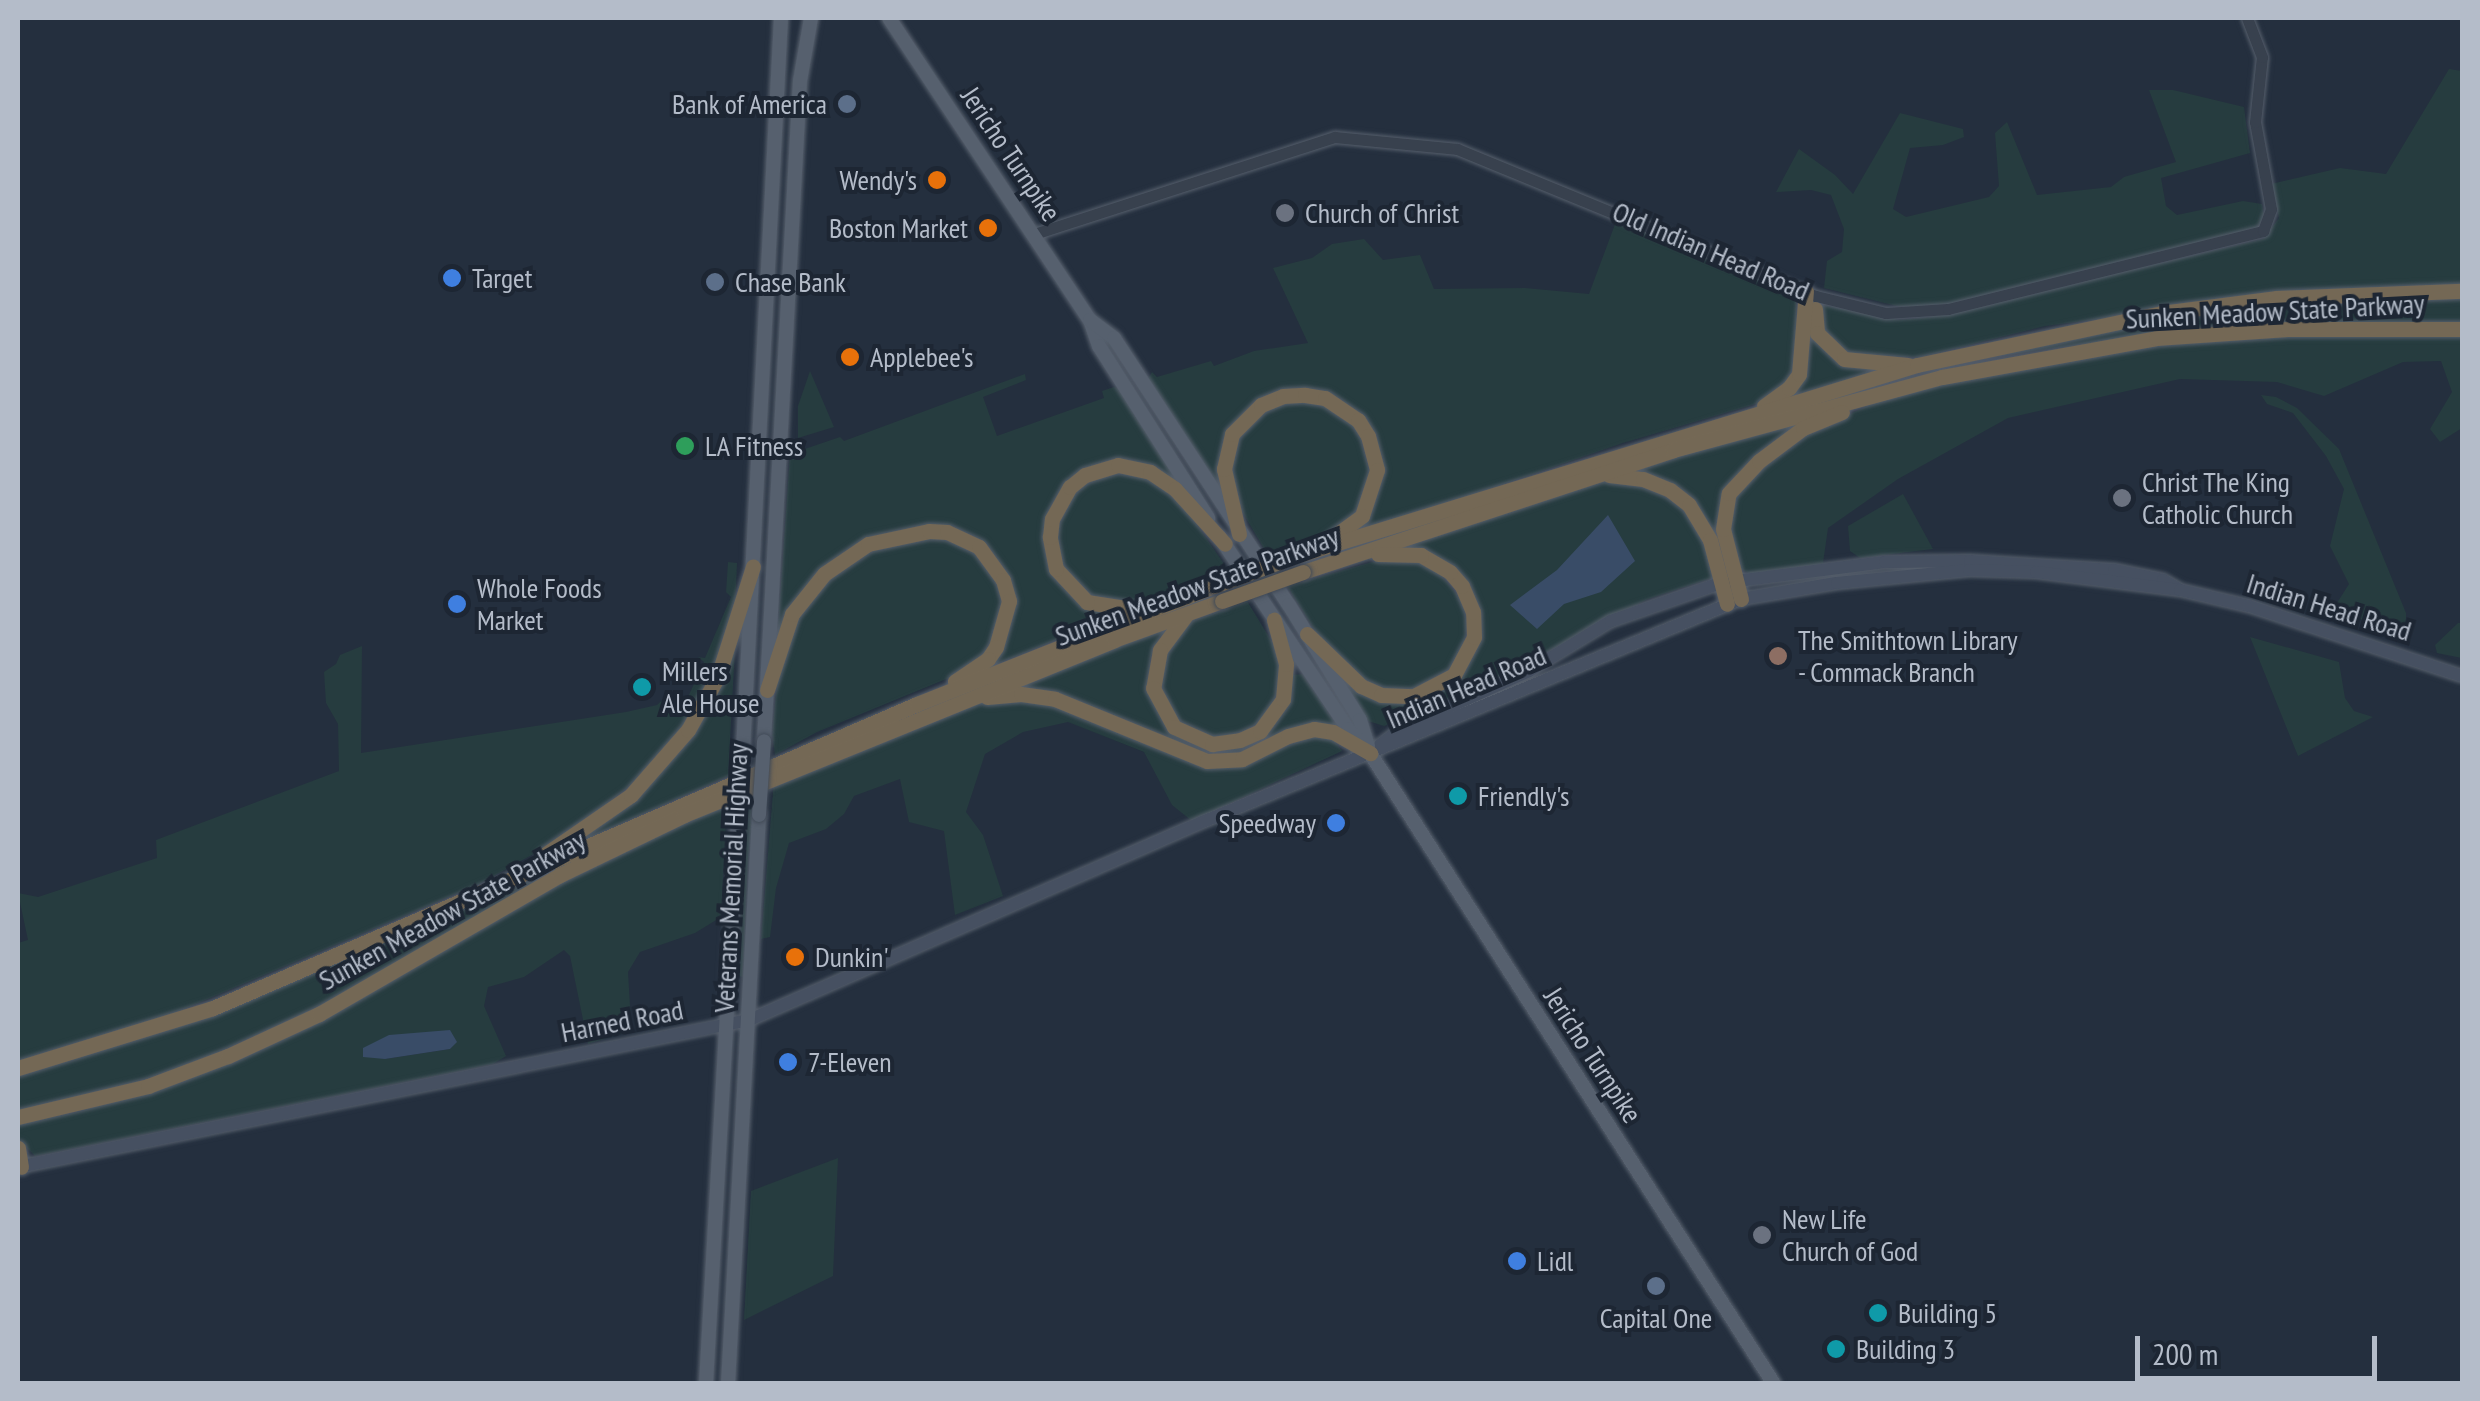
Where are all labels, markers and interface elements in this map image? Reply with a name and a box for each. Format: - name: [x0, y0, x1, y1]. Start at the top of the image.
- street label: Jericho Turnpike: [954, 80, 1068, 228]
- place label: Bank of America: [671, 87, 827, 121]
- marker: Bank of America: [836, 93, 858, 115]
- place label: Wendy's: [840, 163, 917, 197]
- marker: Wendy's: [926, 169, 948, 191]
- street label: Old Indian Head Road: [1608, 195, 1814, 307]
- place label: Church of Christ: [1305, 196, 1459, 230]
- marker: Church of Christ: [1274, 202, 1296, 224]
- place label: Boston Market: [829, 211, 968, 245]
- marker: Boston Market: [977, 217, 999, 239]
- place label: Target: [472, 261, 532, 295]
- place label: Chase Bank: [735, 265, 846, 299]
- marker: Target: [441, 267, 463, 289]
- marker: Chase Bank: [704, 271, 726, 293]
- street label: Sunken Meadow State Parkway: [2125, 286, 2425, 336]
- place label: Applebee's: [870, 340, 973, 374]
- marker: Applebee's: [839, 346, 861, 368]
- place label: LA Fitness: [705, 429, 804, 463]
- marker: LA Fitness: [674, 435, 696, 457]
- place label: Christ The King Catholic Church: [2142, 465, 2294, 531]
- marker: Christ The King Catholic Church: [2111, 487, 2133, 509]
- street label: Sunken Meadow State Parkway: [1051, 519, 1343, 653]
- street label: Indian Head Road: [2243, 566, 2415, 648]
- place label: Whole Foods Market: [477, 571, 602, 637]
- marker: Whole Foods Market: [446, 593, 468, 615]
- place label: The Smithtown Library - Commack Branch: [1798, 623, 2018, 689]
- street label: Indian Head Road: [1381, 638, 1551, 736]
- marker: The Smithtown Library - Commack Branch: [1767, 645, 1789, 667]
- place label: Millers Ale House: [662, 654, 760, 720]
- marker: Millers Ale House: [631, 676, 653, 698]
- street label: Veterans Memorial Highway: [707, 742, 755, 1014]
- place label: Friendly's: [1478, 779, 1569, 813]
- marker: Friendly's: [1447, 785, 1469, 807]
- place label: Speedway: [1219, 806, 1316, 840]
- marker: Speedway: [1325, 812, 1347, 834]
- street label: Sunken Meadow State Parkway: [313, 823, 591, 997]
- place label: Dunkin': [815, 940, 888, 974]
- marker: Dunkin': [784, 946, 806, 968]
- street label: Jericho Turnpike: [1537, 981, 1649, 1129]
- street label: Harned Road: [558, 993, 686, 1049]
- place label: 7-Eleven: [808, 1045, 892, 1079]
- marker: 7-Eleven: [777, 1051, 799, 1073]
- place label: New Life Church of God: [1782, 1202, 1918, 1268]
- marker: New Life Church of God: [1751, 1224, 1773, 1246]
- place label: Lidl: [1537, 1244, 1573, 1278]
- marker: Lidl: [1506, 1250, 1528, 1272]
- marker: Capital One: [1645, 1275, 1667, 1297]
- place label: Building 5: [1898, 1296, 1997, 1330]
- place label: Capital One: [1600, 1301, 1712, 1335]
- marker: Building 5: [1867, 1302, 1889, 1324]
- scale bar: [2140, 1316, 2382, 1378]
- place label: Building 3: [1856, 1332, 1955, 1366]
- text: 200 m: [2152, 1334, 2218, 1373]
- marker: Building 3: [1825, 1338, 1847, 1360]

